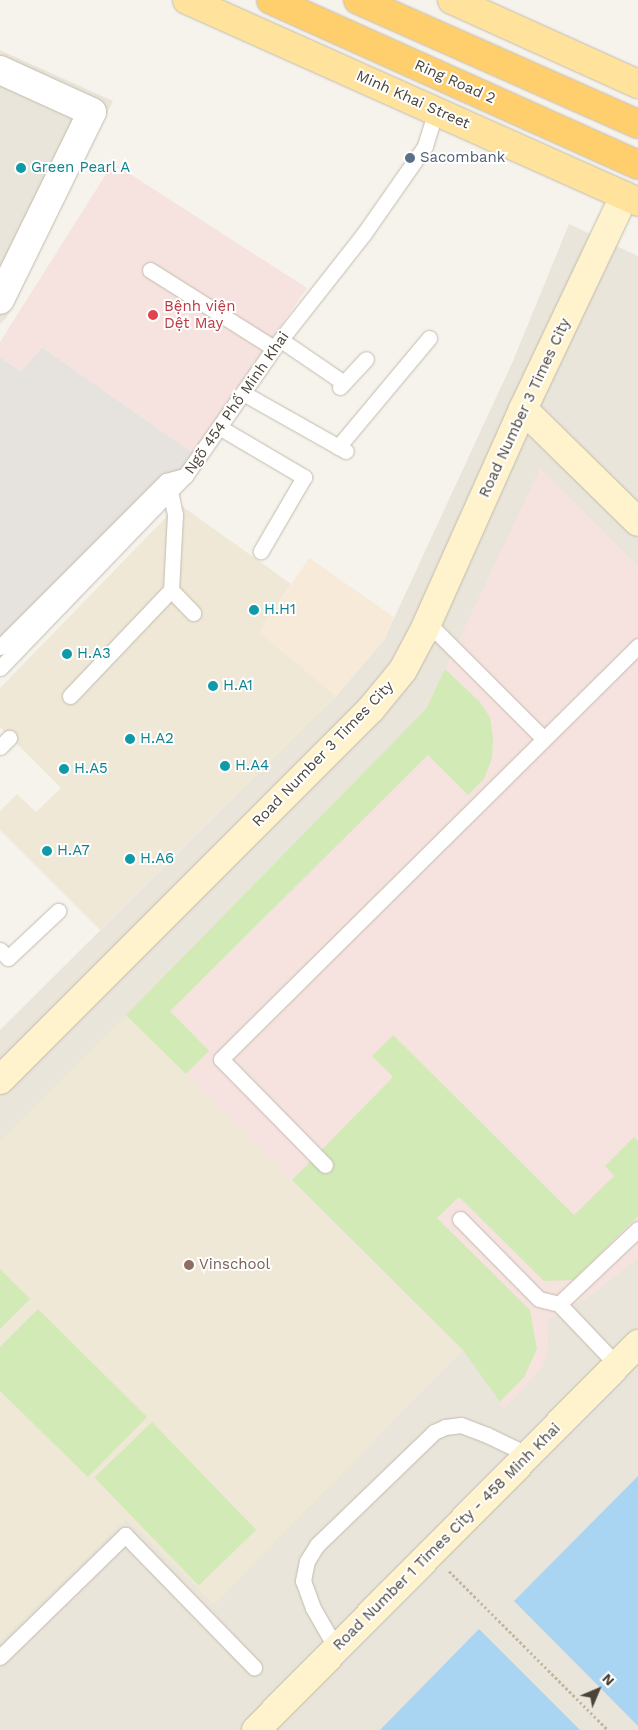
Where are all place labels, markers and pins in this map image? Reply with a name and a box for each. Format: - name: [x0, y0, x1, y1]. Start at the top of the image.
- place label: Sacombank: [420, 149, 505, 167]
- marker: Sacombank: [404, 152, 416, 164]
- place label: Green Pearl A: [31, 159, 131, 177]
- marker: Green Pearl A: [15, 162, 27, 174]
- place label: Bệnh viện Dệt May: [164, 297, 236, 332]
- marker: Bệnh viện Dệt May: [146, 308, 160, 322]
- place label: H.H1: [264, 601, 296, 619]
- marker: H.H1: [248, 604, 260, 616]
- place label: H.A3: [77, 645, 111, 663]
- marker: H.A3: [61, 648, 73, 660]
- place label: H.A1: [223, 677, 253, 695]
- marker: H.A1: [207, 680, 219, 692]
- place label: H.A2: [140, 730, 174, 748]
- marker: H.A2: [124, 733, 136, 745]
- place label: H.A4: [235, 757, 269, 775]
- place label: H.A5: [74, 760, 108, 778]
- marker: H.A4: [219, 760, 231, 772]
- marker: H.A5: [58, 763, 70, 775]
- place label: H.A7: [57, 842, 90, 860]
- marker: H.A7: [41, 845, 53, 857]
- place label: H.A6: [140, 850, 174, 868]
- marker: H.A6: [124, 853, 136, 865]
- place label: Vinschool: [199, 1256, 270, 1274]
- marker: Vinschool: [183, 1259, 195, 1271]

